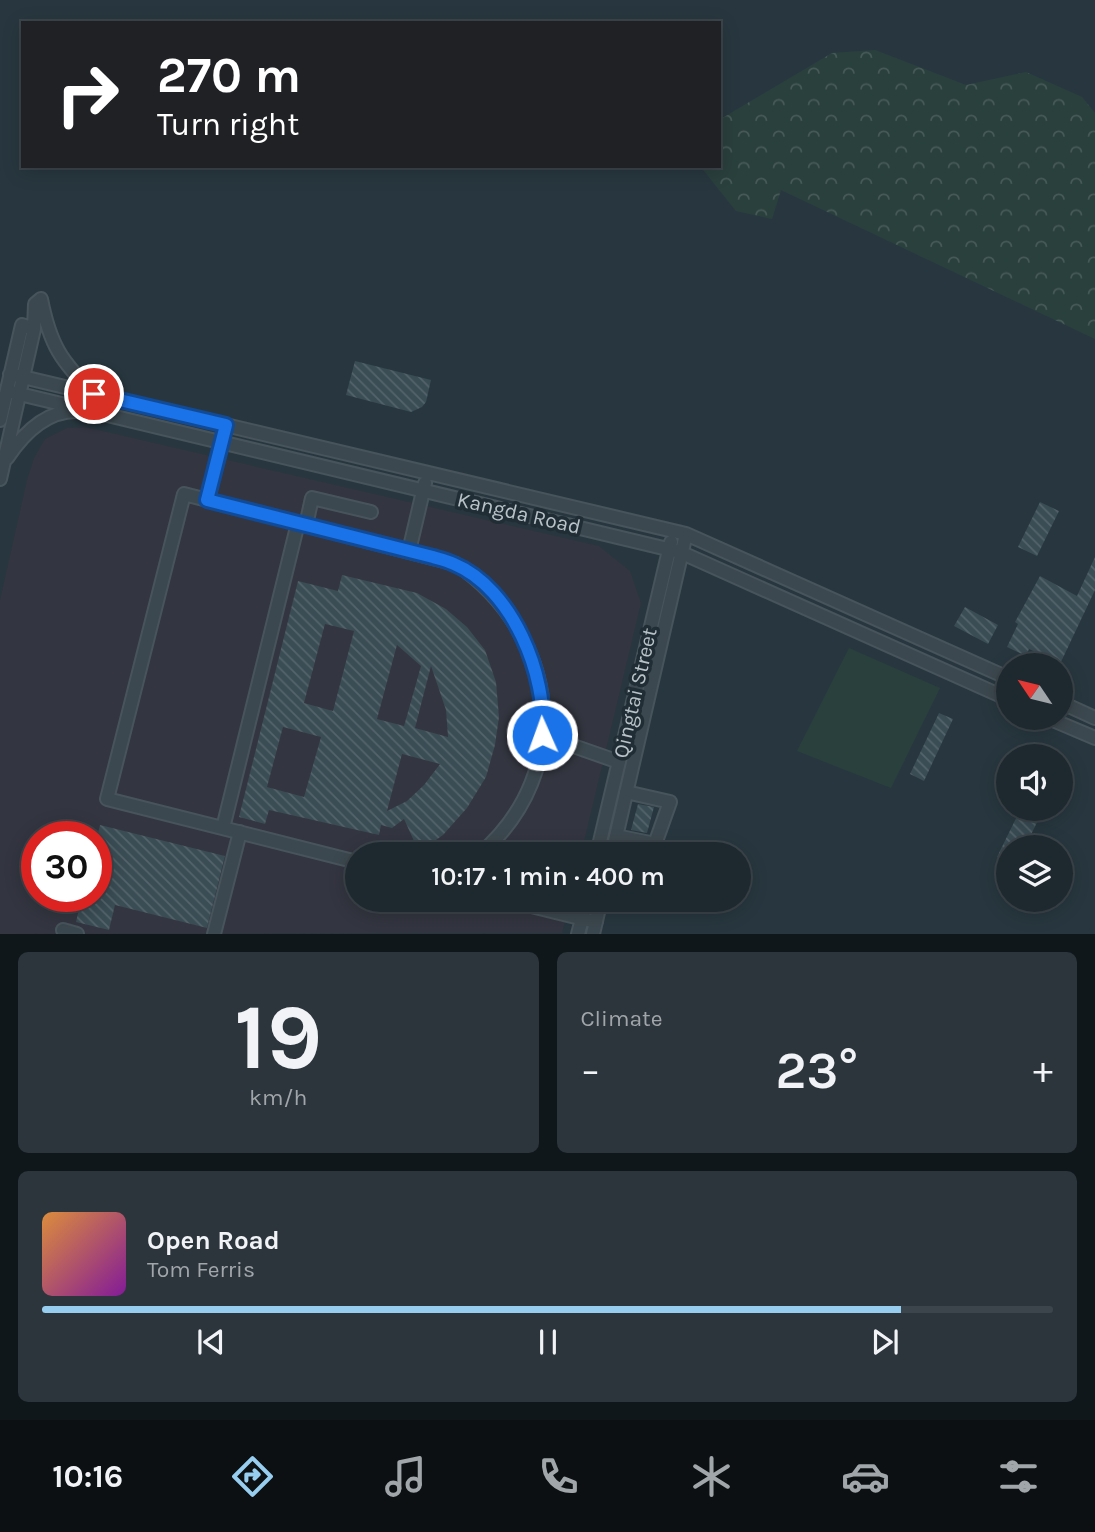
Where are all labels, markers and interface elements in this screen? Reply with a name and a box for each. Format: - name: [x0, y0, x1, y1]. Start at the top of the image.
- text: 270 m: [157, 47, 301, 104]
- icon: right: [42, 49, 133, 140]
- text: Turn right: [157, 106, 299, 143]
- pin: [64, 364, 124, 424]
- icon: arrive: [75, 375, 113, 413]
- street label: Kangda Road: [455, 487, 583, 539]
- street label: Qingtai Street: [608, 626, 662, 760]
- north arrow: [996, 653, 1073, 730]
- map controls: [996, 653, 1073, 912]
- position arrow: [505, 698, 579, 772]
- button: sound: [996, 744, 1073, 821]
- speed limit sign: 30: [21, 821, 112, 912]
- button: layers: [996, 835, 1073, 912]
- text: 10:17 · 1 min · 400 m: [431, 861, 665, 892]
- text: 19: [234, 985, 322, 1091]
- text: Climate: [581, 1005, 663, 1032]
- text: 23°: [776, 1040, 858, 1101]
- text: −: [581, 1048, 600, 1093]
- text: +: [1033, 1048, 1053, 1093]
- text: km/h: [249, 1084, 307, 1111]
- text: Open Road: [147, 1225, 280, 1256]
- text: Tom Ferris: [147, 1256, 255, 1283]
- icon: previous: [192, 1323, 230, 1361]
- icon: pause: [529, 1323, 567, 1361]
- icon: next: [866, 1323, 904, 1361]
- icon: directions: [228, 1452, 277, 1501]
- icon: music: [381, 1452, 430, 1501]
- icon: phone: [534, 1452, 583, 1501]
- icon: climate: [687, 1452, 736, 1501]
- icon: car: [841, 1452, 890, 1501]
- icon: filters: [994, 1452, 1043, 1501]
- text: 10:16: [52, 1458, 123, 1495]

